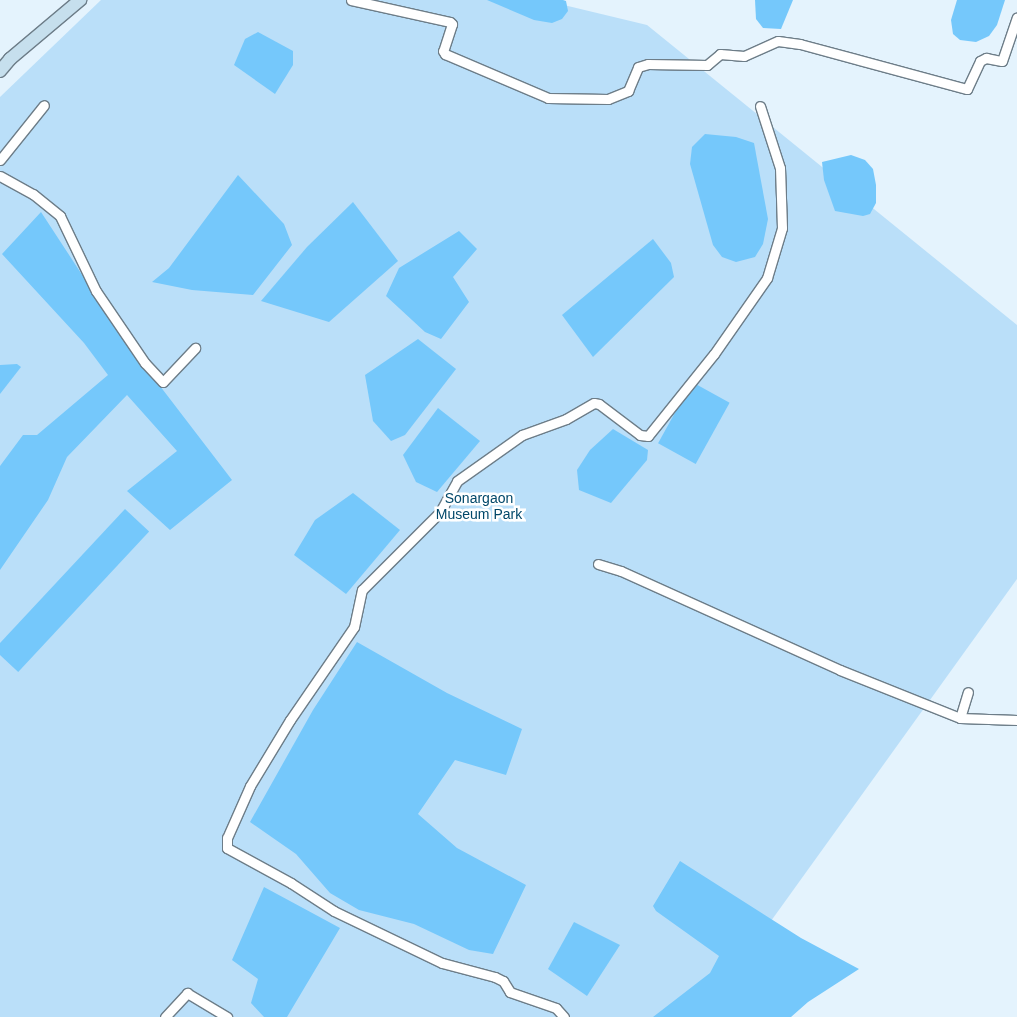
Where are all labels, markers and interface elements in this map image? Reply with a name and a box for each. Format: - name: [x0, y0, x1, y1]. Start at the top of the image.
- park label: Sonargaon Museum Park: [436, 490, 522, 522]

